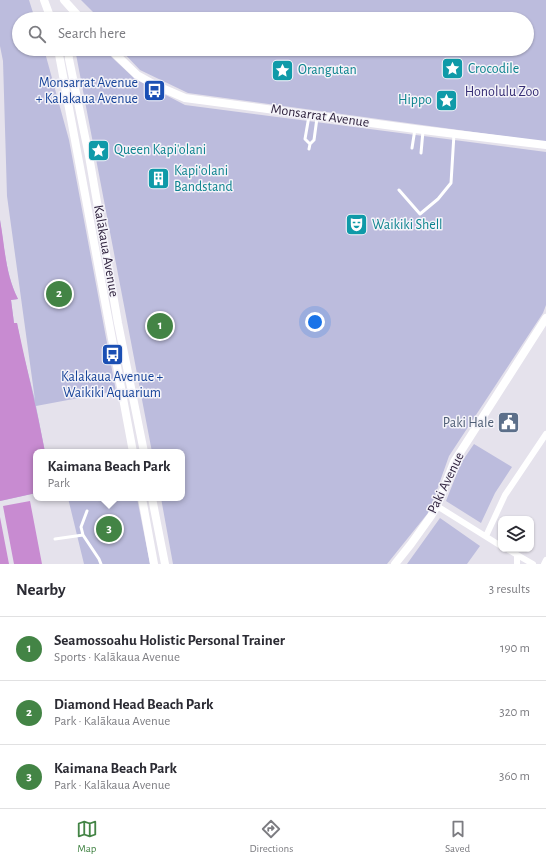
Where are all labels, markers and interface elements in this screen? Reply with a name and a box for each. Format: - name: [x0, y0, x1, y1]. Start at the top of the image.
- search box: [12, 12, 534, 56]
- icon: search: [26, 23, 48, 45]
- text: Search here: [58, 26, 126, 41]
- place icon: Crocodile: [440, 56, 466, 82]
- place icon: Orangutan: [270, 57, 296, 83]
- place label: Crocodile: [468, 62, 519, 76]
- place label: Orangutan: [298, 63, 357, 77]
- place label: Monsarrat Avenue + Kalakaua Avenue: [36, 76, 138, 106]
- bus stop icon: Monsarrat Avenue + Kalakaua Avenue: [141, 78, 167, 104]
- park label: Honolulu Zoo: [465, 85, 539, 99]
- place icon: Hippo: [434, 87, 460, 113]
- place label: Hippo: [398, 93, 432, 107]
- street label: Monsarrat Avenue: [270, 102, 370, 130]
- place icon: Queen Kapi'olani: [86, 137, 112, 163]
- place label: Queen Kapi'olani: [114, 143, 206, 157]
- place label: Kapiʻolani Bandstand: [174, 164, 233, 194]
- building icon: Kapiʻolani Bandstand: [146, 166, 172, 192]
- street label: Kalākaua Avenue: [91, 204, 121, 298]
- theatre icon: Waikiki Shell: [343, 212, 369, 238]
- place label: Waikiki Shell: [372, 218, 443, 232]
- pin: 2: [46, 279, 72, 309]
- pin: 1: [147, 311, 173, 341]
- your location: [305, 312, 325, 332]
- bus stop icon: Kalakaua Avenue + Waikiki Aquarium: [99, 342, 125, 368]
- place label: Kalakaua Avenue + Waikiki Aquarium: [61, 370, 163, 400]
- public building icon: Paki Hale: [496, 410, 522, 436]
- place label: Paki Hale: [443, 416, 494, 430]
- popup: [33, 449, 185, 501]
- street label: Paki Avenue: [425, 450, 467, 516]
- text: Kaimana Beach Park: [48, 459, 170, 474]
- text: Park: [48, 477, 70, 490]
- pin: 3: [96, 514, 122, 544]
- map controls: [498, 516, 534, 552]
- button: layers: [498, 516, 534, 552]
- text: Nearby: [16, 581, 66, 598]
- text: 3 results: [489, 583, 530, 596]
- text: Seamossoahu Holistic Personal Trainer: [54, 633, 285, 648]
- text: 1: [27, 642, 31, 655]
- text: 190 m: [500, 642, 530, 655]
- text: Sports · Kalākaua Avenue: [54, 651, 180, 664]
- text: Diamond Head Beach Park: [54, 697, 213, 712]
- text: 2: [26, 706, 32, 719]
- text: 320 m: [499, 706, 530, 719]
- text: Park · Kalākaua Avenue: [54, 715, 170, 728]
- text: Kaimana Beach Park: [54, 761, 177, 776]
- text: 3: [26, 770, 32, 783]
- text: 360 m: [499, 770, 530, 783]
- text: Park · Kalākaua Avenue: [54, 779, 170, 792]
- tab: Map: [76, 818, 98, 855]
- tab: Directions: [249, 818, 293, 855]
- tab: Saved: [445, 818, 470, 855]

